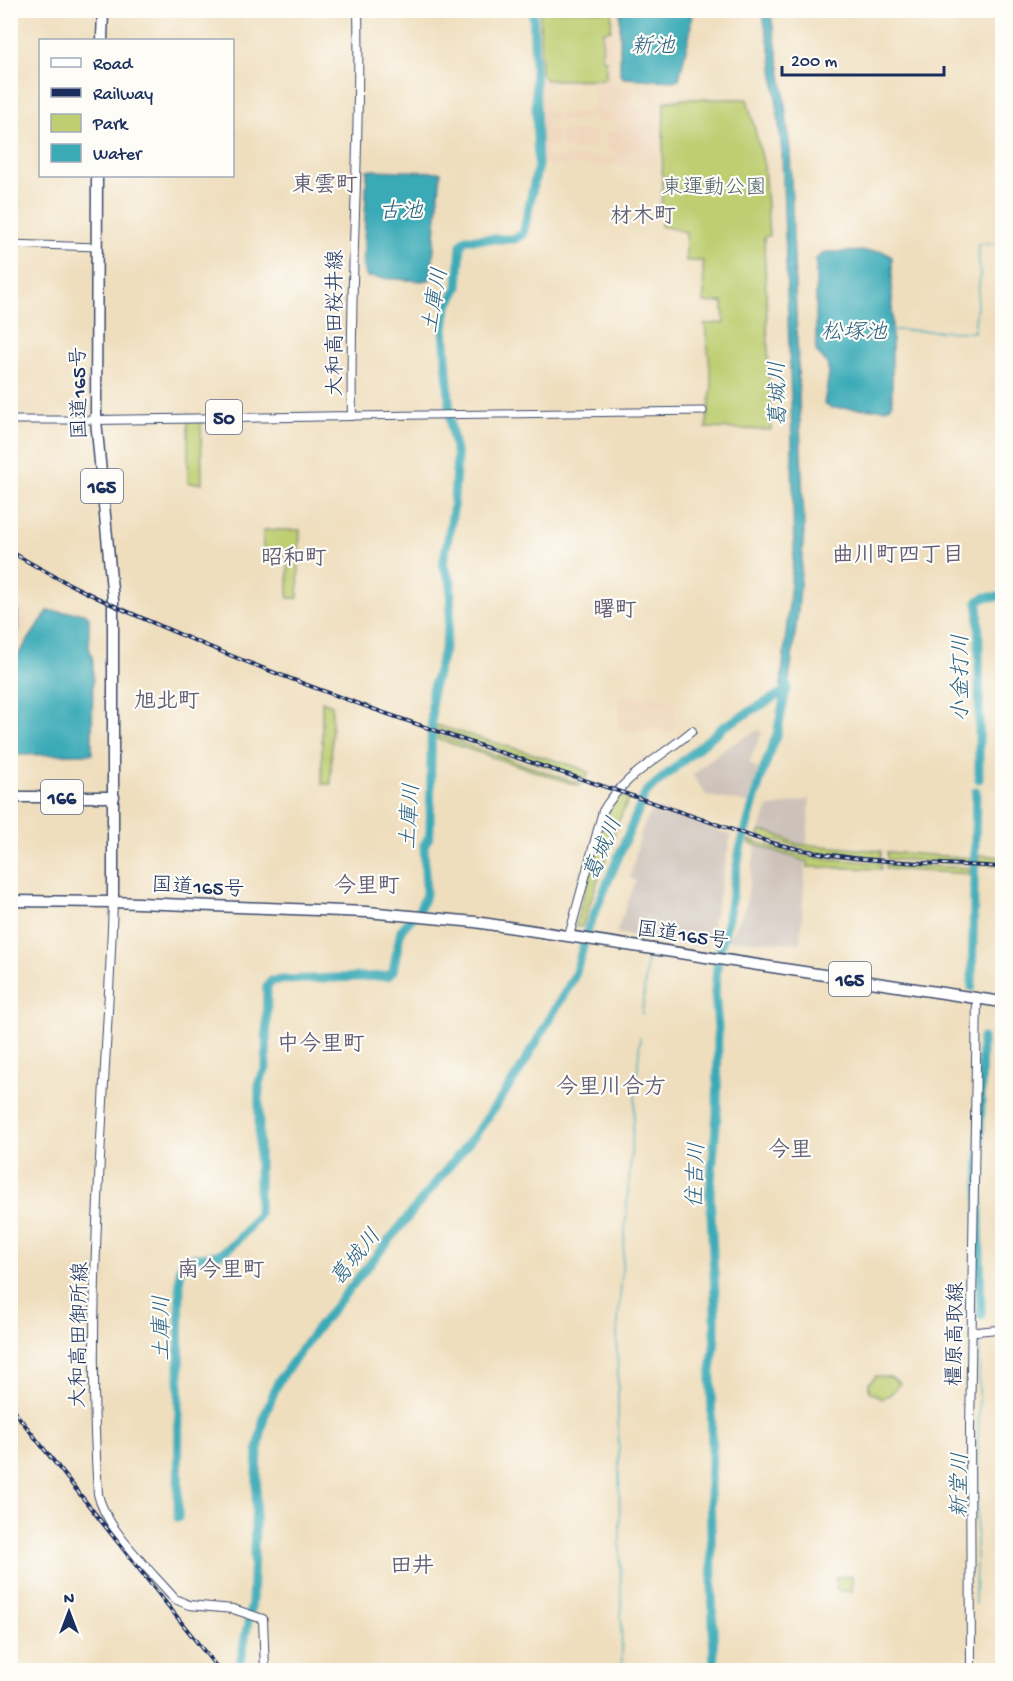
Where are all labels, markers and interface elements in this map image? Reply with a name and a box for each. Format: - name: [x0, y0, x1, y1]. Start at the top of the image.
- water label: 新池: [631, 34, 676, 61]
- legend: [39, 39, 234, 177]
- scale bar: [782, 39, 944, 77]
- text: 200 m: [791, 52, 838, 73]
- text: Road: [93, 55, 134, 76]
- text: Railway: [93, 85, 153, 106]
- text: Park: [92, 115, 129, 136]
- text: Water: [93, 145, 143, 166]
- district label: 東雲町: [292, 172, 358, 200]
- park label: 東運動公園: [662, 175, 767, 202]
- water label: 古池: [379, 199, 424, 226]
- district label: 材木町: [610, 203, 676, 231]
- street label: 大和高田桜井線: [323, 250, 350, 397]
- water label: 土庫川: [416, 266, 455, 335]
- water label: 松塚池: [821, 320, 888, 347]
- street label: 国道165号: [67, 346, 95, 440]
- water label: 葛城川: [765, 361, 794, 427]
- road number: 50: [206, 400, 242, 434]
- road number: 165: [81, 469, 123, 503]
- district label: 曲川町四丁目: [832, 543, 964, 570]
- district label: 昭和町: [261, 546, 327, 573]
- district label: 曙町: [593, 598, 637, 625]
- water label: 小金打川: [949, 634, 976, 722]
- district label: 旭北町: [134, 689, 200, 716]
- road number: 166: [41, 780, 83, 814]
- water label: 土庫川: [395, 782, 427, 850]
- water label: 葛城川: [579, 814, 630, 885]
- district label: 今里町: [334, 873, 400, 901]
- street label: 国道165号: [151, 874, 245, 904]
- street label: 国道165号: [635, 918, 731, 956]
- road number: 165: [829, 962, 871, 996]
- district label: 中今里町: [277, 1031, 365, 1059]
- district label: 今里川合方: [556, 1074, 666, 1102]
- district label: 今里: [768, 1137, 812, 1165]
- water label: 住吉川: [683, 1142, 712, 1209]
- water label: 葛城川: [325, 1224, 388, 1292]
- district label: 南今里町: [177, 1257, 265, 1285]
- street label: 大和高田御所線: [66, 1261, 95, 1409]
- street label: 橿原高取線: [942, 1281, 971, 1387]
- water label: 土庫川: [149, 1295, 177, 1361]
- water label: 新堂川: [947, 1452, 976, 1518]
- district label: 田井: [390, 1554, 434, 1581]
- north arrow: [39, 1582, 99, 1642]
- text: N: [64, 1591, 75, 1610]

